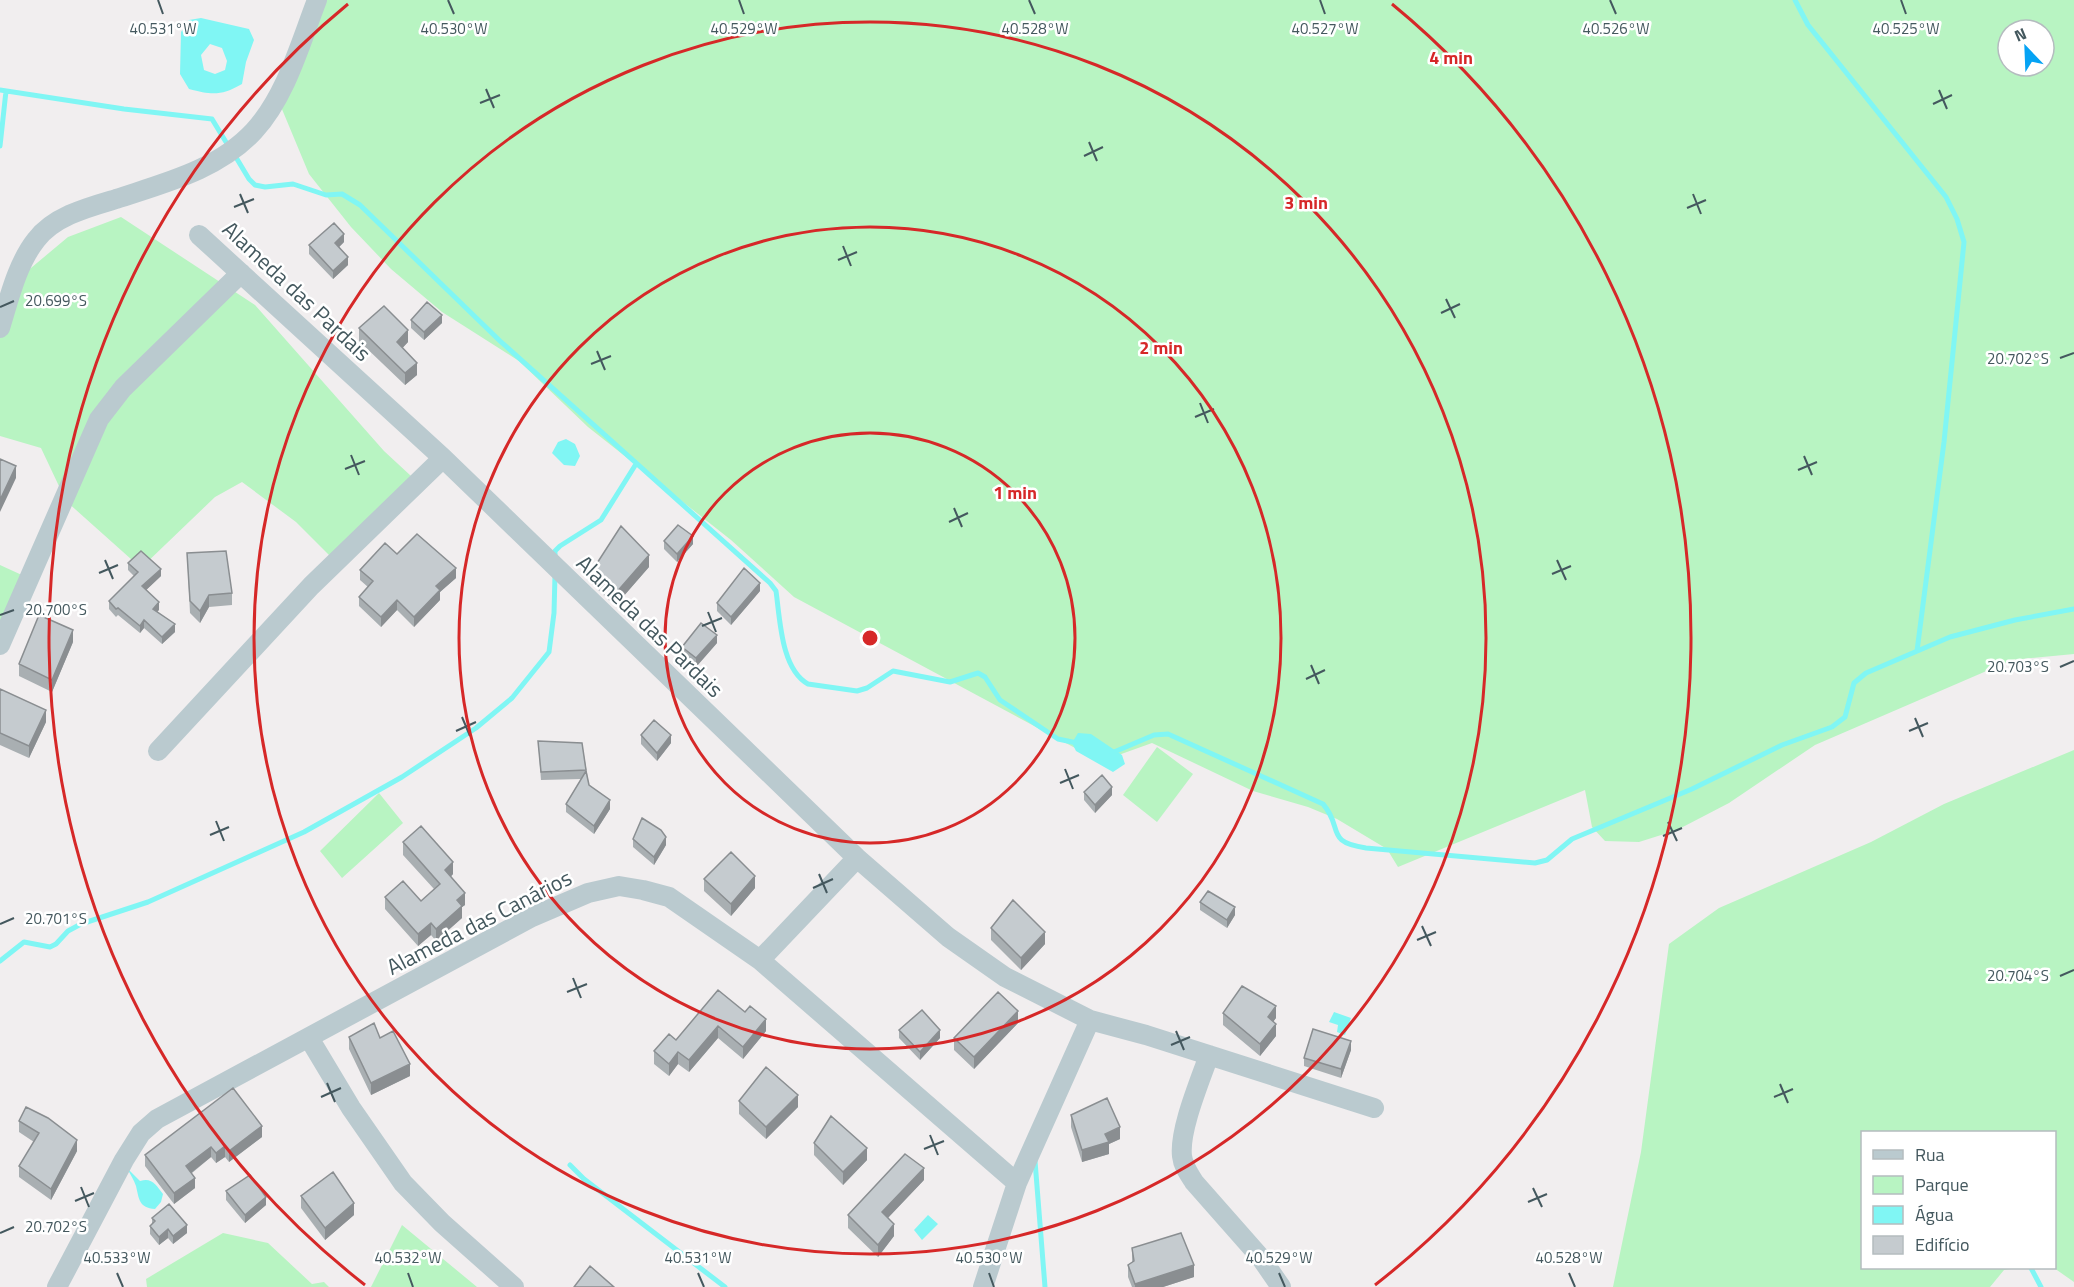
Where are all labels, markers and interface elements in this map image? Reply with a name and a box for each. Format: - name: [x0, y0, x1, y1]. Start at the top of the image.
- text: 40.531°W: [130, 17, 196, 40]
- text: 40.530°W: [421, 17, 487, 40]
- text: 40.529°W: [711, 17, 777, 40]
- text: 40.528°W: [1002, 17, 1068, 40]
- text: 40.527°W: [1292, 17, 1358, 40]
- text: 40.526°W: [1583, 17, 1649, 40]
- text: 40.525°W: [1873, 17, 1939, 40]
- north arrow: [1996, 18, 2056, 78]
- text: N: [2010, 21, 2030, 47]
- text: 4 min: [1429, 44, 1473, 71]
- text: 3 min: [1284, 189, 1328, 216]
- street label: Alameda das Pardais: [215, 213, 379, 369]
- text: 20.699°S: [25, 289, 87, 312]
- text: 2 min: [1139, 334, 1183, 361]
- text: 20.702°S: [1987, 347, 2049, 370]
- text: 1 min: [993, 479, 1037, 506]
- street label: Alameda das Pardais: [569, 547, 731, 705]
- text: 20.700°S: [25, 598, 87, 621]
- centre of rings: [860, 628, 880, 648]
- text: 20.703°S: [1987, 655, 2049, 678]
- street label: Alameda das Canários: [380, 861, 578, 983]
- text: 20.701°S: [25, 907, 87, 930]
- text: 20.704°S: [1987, 964, 2049, 987]
- legend: [1861, 1131, 2056, 1269]
- text: Rua: [1915, 1141, 1945, 1168]
- text: Parque: [1915, 1171, 1969, 1198]
- text: Água: [1915, 1201, 1953, 1228]
- text: 20.702°S: [25, 1215, 87, 1238]
- text: Edifício: [1915, 1231, 1969, 1258]
- text: 40.533°W: [84, 1246, 150, 1269]
- text: 40.532°W: [375, 1246, 441, 1269]
- text: 40.531°W: [665, 1246, 731, 1269]
- text: 40.530°W: [956, 1246, 1022, 1269]
- text: 40.529°W: [1246, 1246, 1312, 1269]
- text: 40.528°W: [1536, 1246, 1602, 1269]

